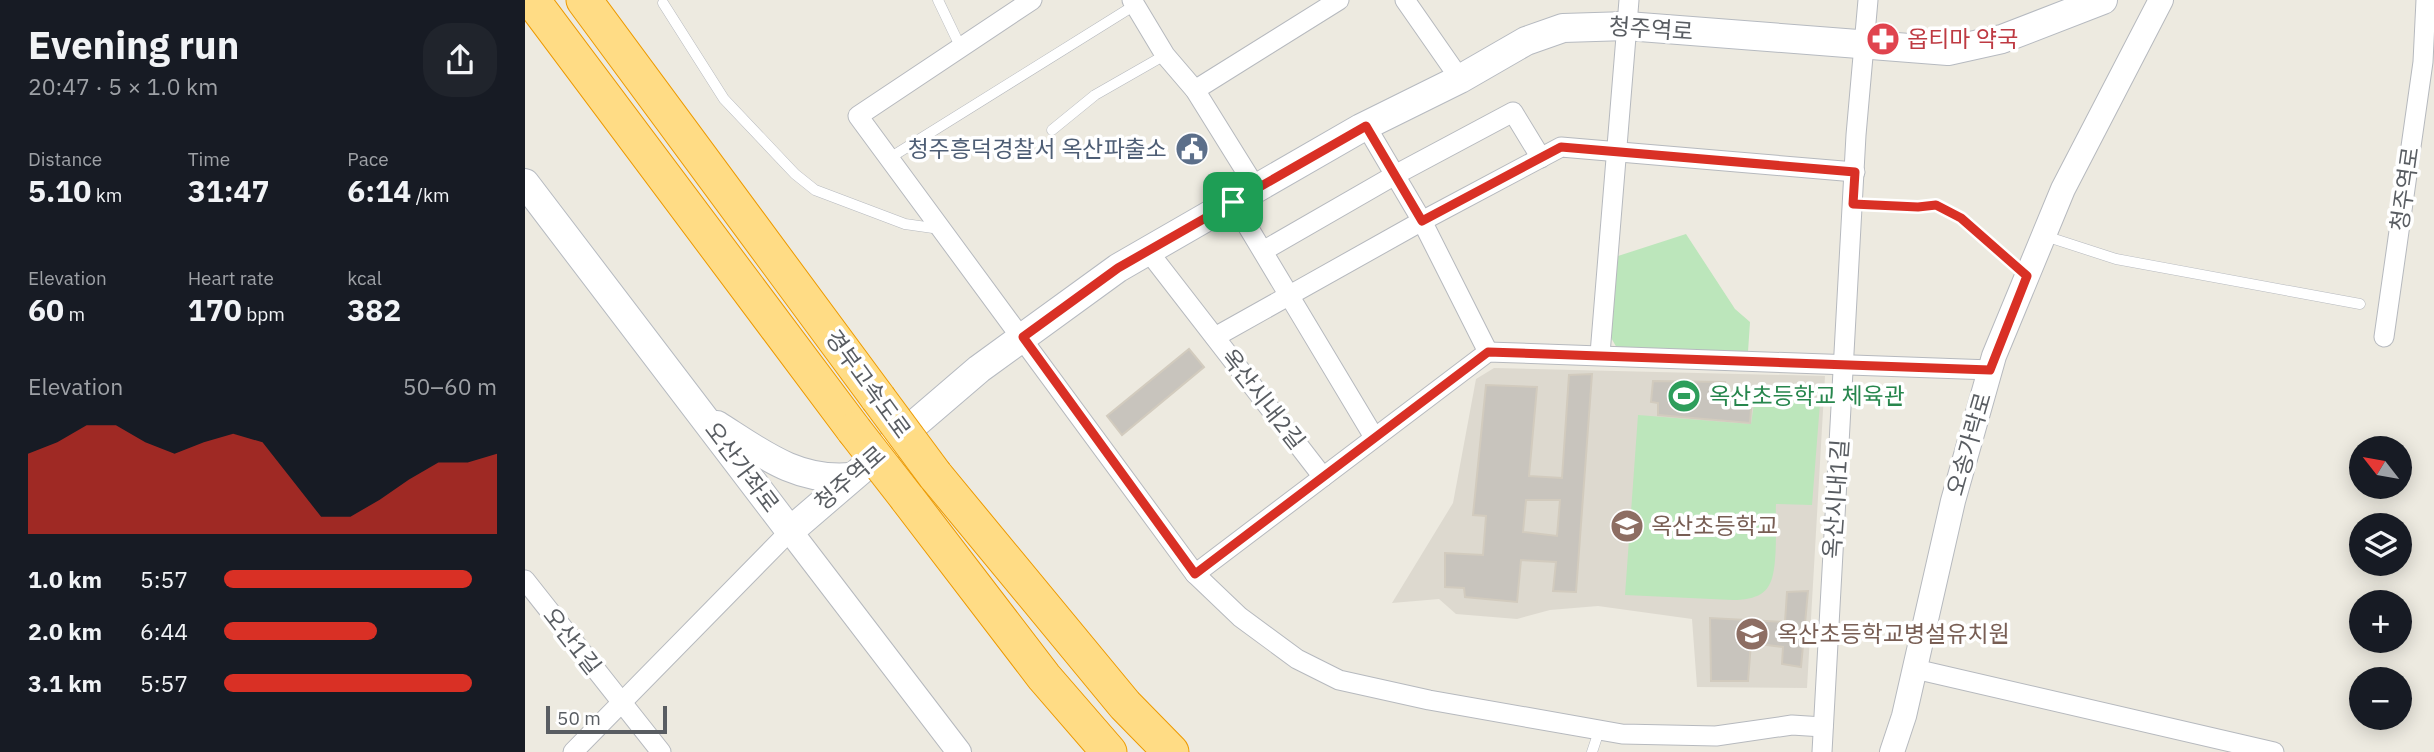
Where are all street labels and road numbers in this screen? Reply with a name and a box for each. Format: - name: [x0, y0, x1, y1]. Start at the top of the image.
- street label: 청주역로: [1608, 10, 1694, 46]
- street label: 청주역로: [2383, 145, 2425, 233]
- street label: 경부고속도로: [819, 323, 918, 444]
- street label: 옥산시내2길: [1215, 342, 1312, 455]
- street label: 오송가락로: [1939, 389, 1997, 499]
- street label: 오산가좌로: [699, 415, 787, 518]
- street label: 청주역로: [808, 438, 891, 516]
- street label: 옥산시내1길: [1816, 438, 1854, 560]
- street label: 오산1길: [537, 601, 608, 680]

